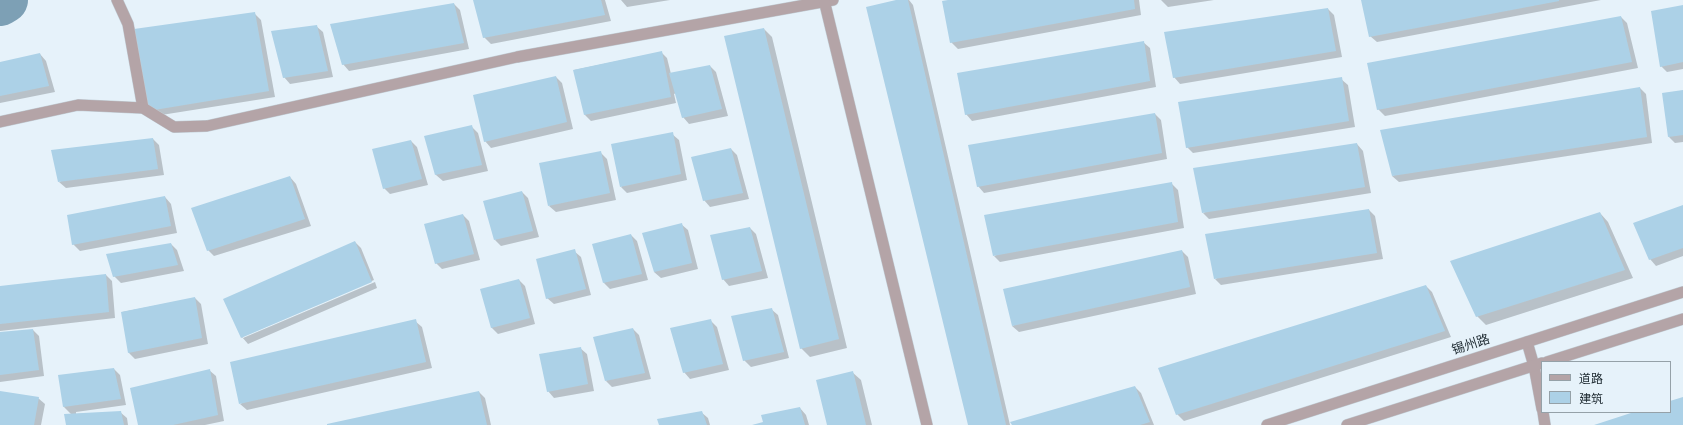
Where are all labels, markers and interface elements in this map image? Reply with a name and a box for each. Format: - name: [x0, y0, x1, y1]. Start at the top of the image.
- street label: 锡州路: [1450, 332, 1492, 358]
- legend: [1541, 361, 1671, 413]
- text: 道路: [1579, 371, 1603, 386]
- text: 建筑: [1579, 391, 1603, 406]

